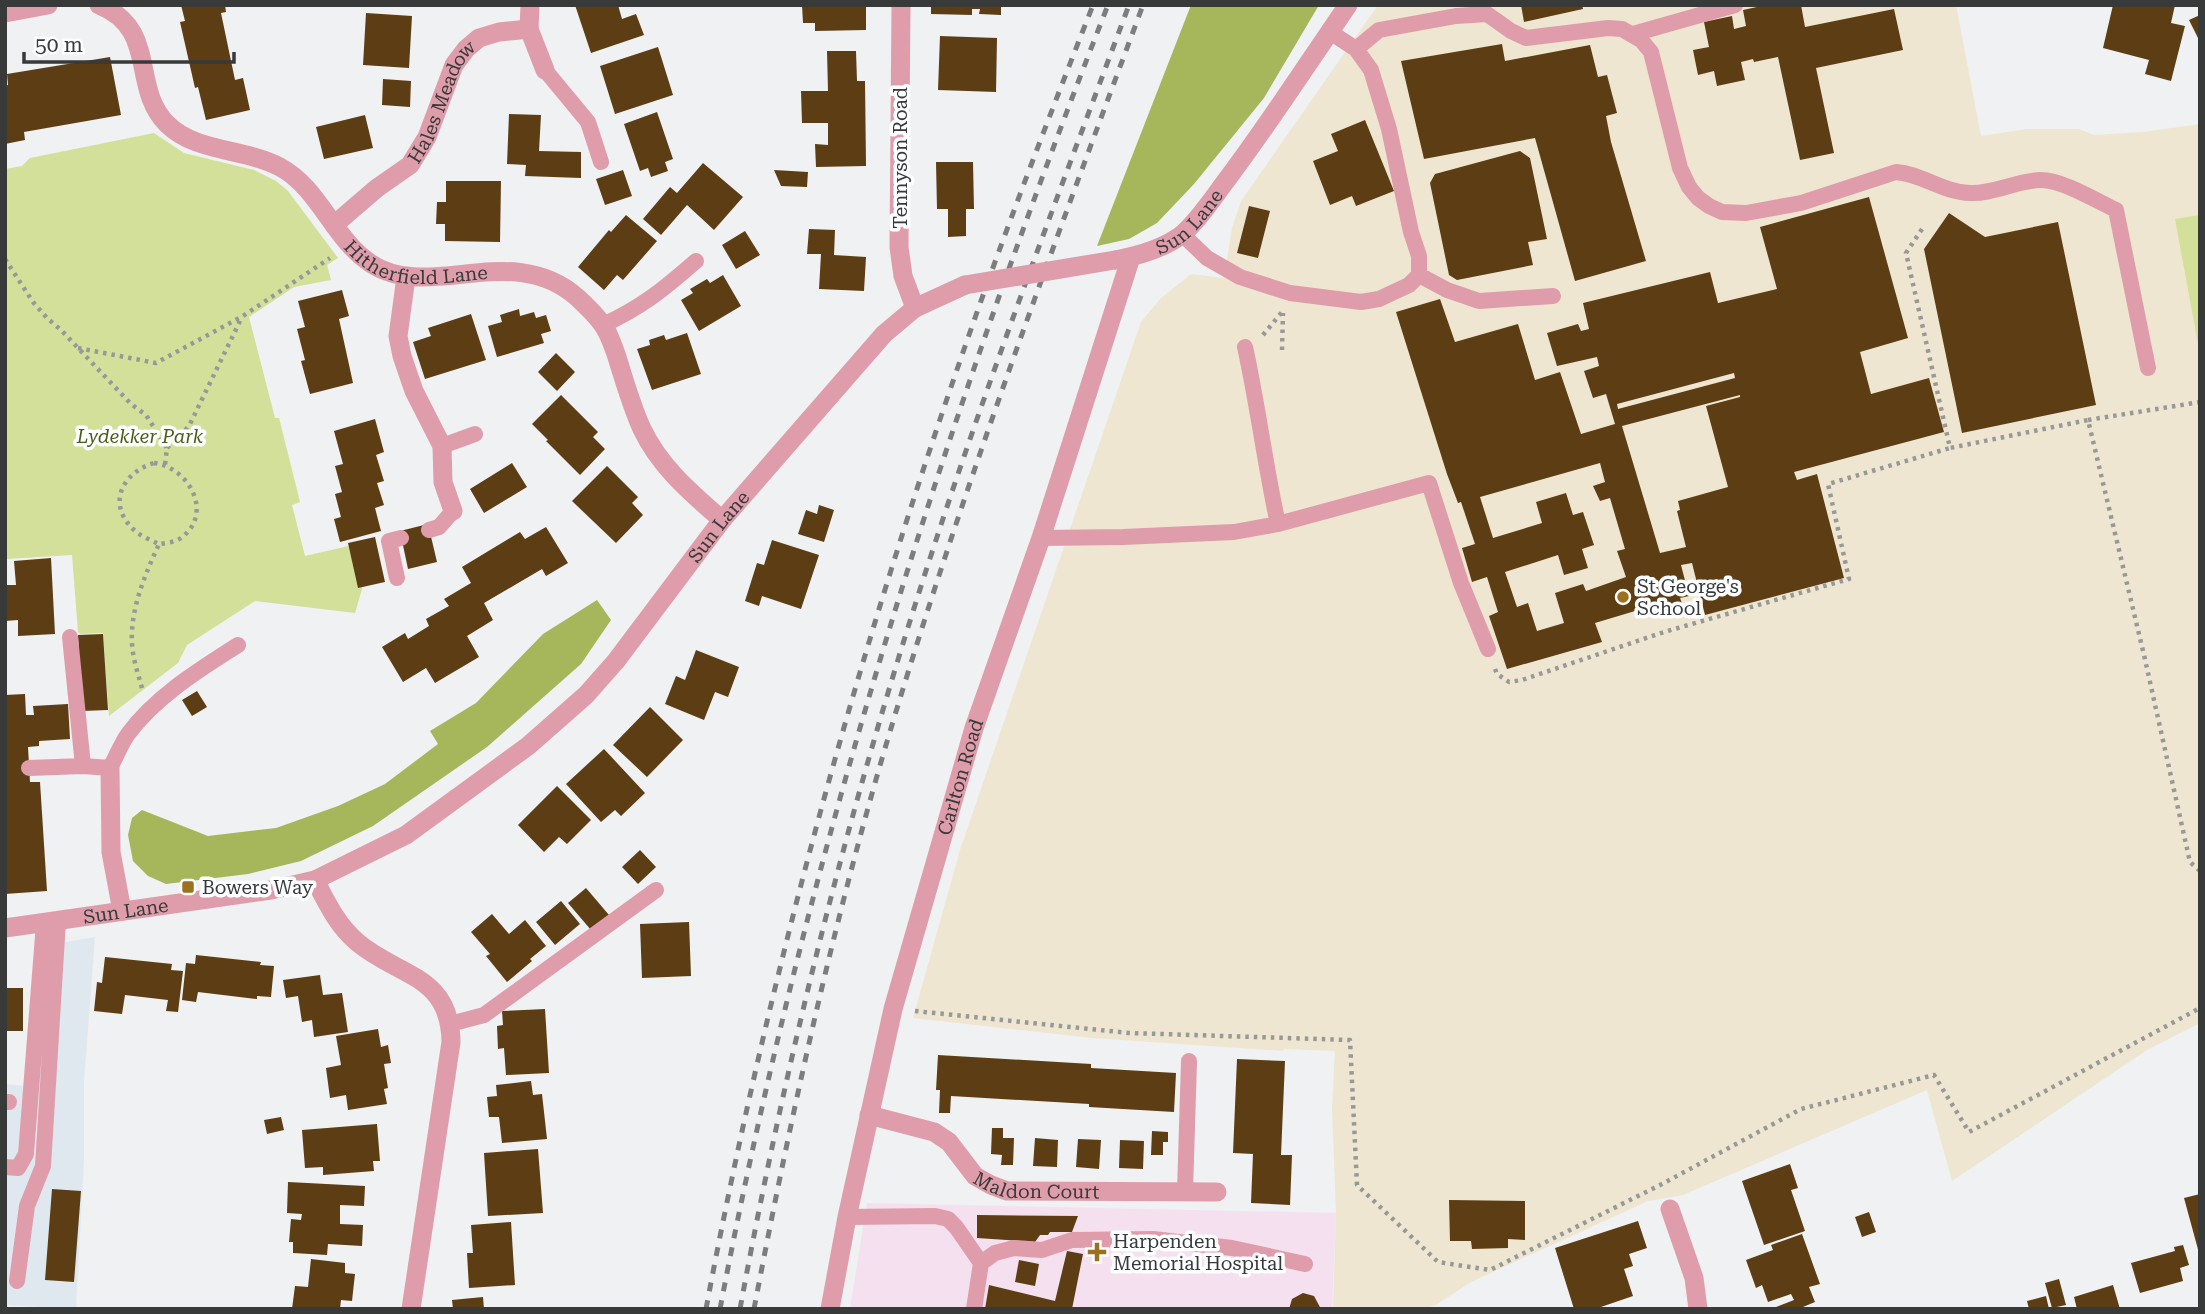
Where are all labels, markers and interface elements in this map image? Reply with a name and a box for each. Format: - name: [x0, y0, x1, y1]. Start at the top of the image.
- scale bar: [24, 21, 234, 65]
- text: 50 m: [35, 33, 83, 57]
- street label: Hales Meadow: [403, 35, 480, 168]
- street label: Tennyson Road: [889, 87, 912, 229]
- street label: Sun Lane: [1152, 185, 1228, 260]
- street label: Hitherfield Lane: [339, 235, 488, 289]
- park label: Lydekker Park: [76, 425, 204, 448]
- street label: Sun Lane: [683, 486, 754, 567]
- place label: St George's School: [1637, 575, 1739, 620]
- marker: St George's School: [1615, 589, 1631, 605]
- street label: Carlton Road: [933, 716, 988, 838]
- place label: Bowers Way: [202, 876, 314, 899]
- marker: Bowers Way: [180, 879, 196, 895]
- street label: Sun Lane: [82, 894, 170, 929]
- street label: Maldon Court: [969, 1167, 1099, 1203]
- place label: Harpenden Memorial Hospital: [1113, 1230, 1283, 1275]
- marker: Harpenden Memorial Hospital: [1087, 1242, 1107, 1262]

